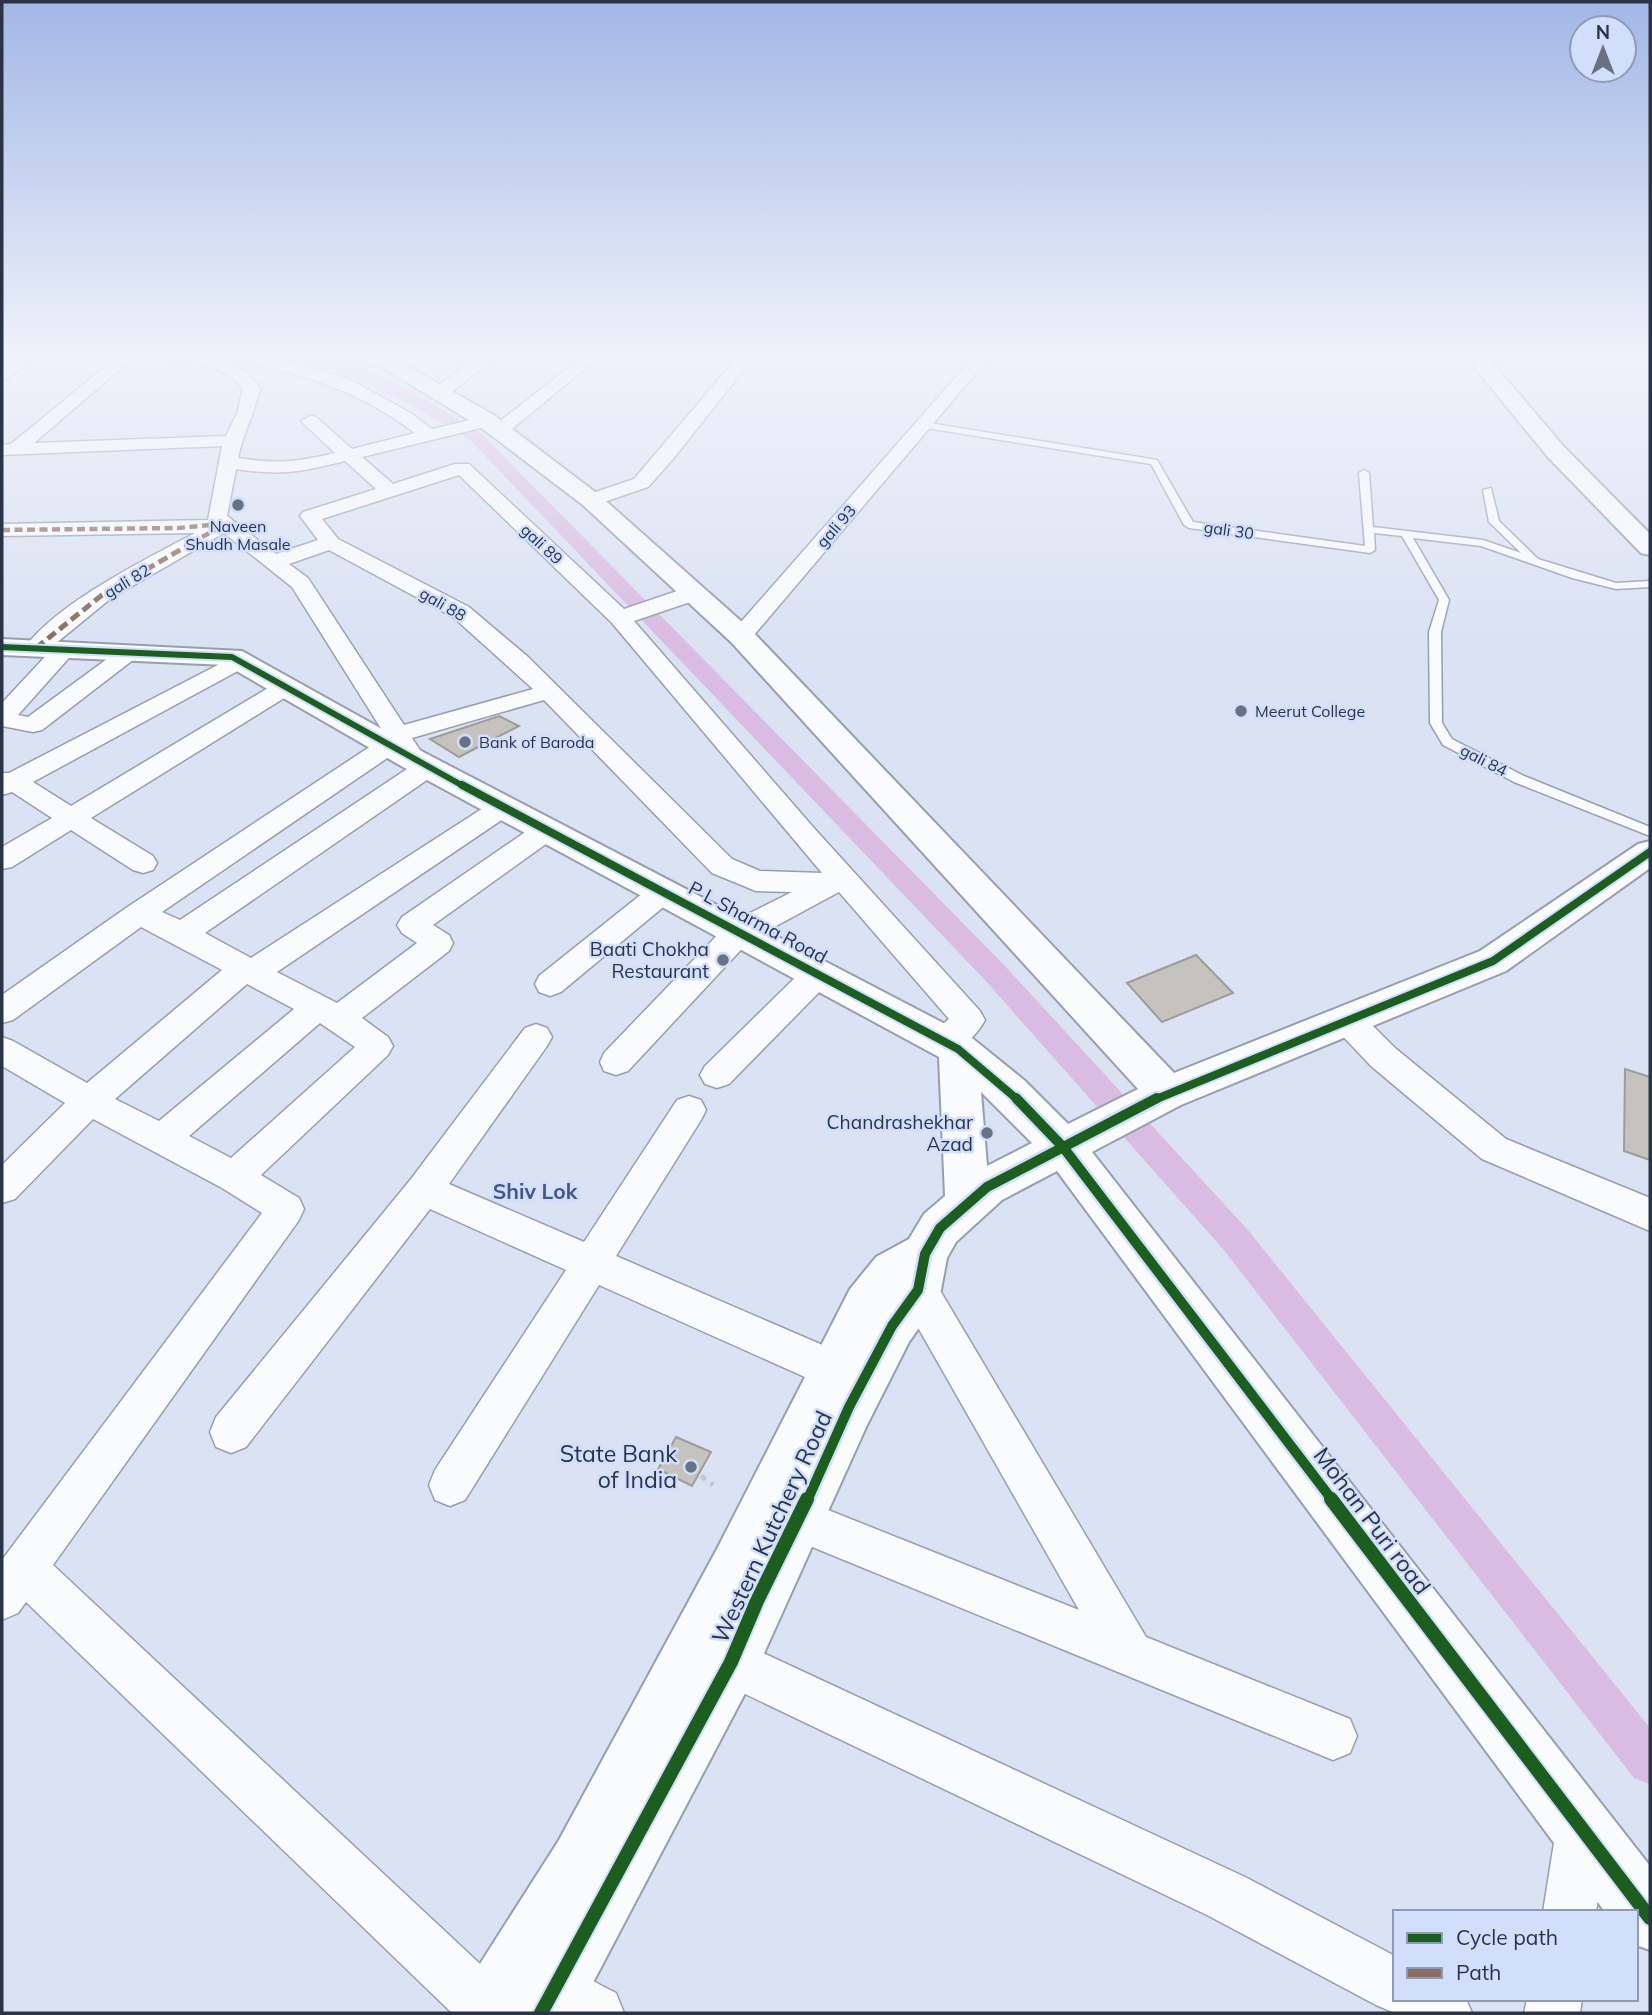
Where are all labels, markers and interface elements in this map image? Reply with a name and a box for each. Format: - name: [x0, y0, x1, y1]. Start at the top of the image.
- north arrow: [1568, 14, 1638, 84]
- text: N: [1596, 20, 1610, 44]
- marker: Naveen Shudh Masale: [230, 497, 246, 513]
- street label: gali 93: [812, 500, 860, 552]
- place label: Naveen Shudh Masale: [185, 516, 291, 554]
- street label: gali 30: [1203, 517, 1255, 543]
- street label: gali 89: [517, 520, 567, 568]
- street label: gali 82: [100, 559, 154, 603]
- street label: gali 88: [416, 583, 470, 625]
- place label: Meerut College: [1255, 701, 1365, 721]
- marker: Meerut College: [1233, 703, 1249, 719]
- place label: Bank of Baroda: [479, 732, 594, 752]
- marker: Bank of Baroda: [457, 734, 473, 750]
- street label: gali 84: [1457, 740, 1511, 780]
- street label: P L Sharma Road: [685, 875, 831, 969]
- place label: Baati Chokha Restaurant: [590, 937, 709, 983]
- marker: Baati Chokha Restaurant: [715, 952, 731, 968]
- place label: Chandrashekhar Azad: [827, 1110, 973, 1156]
- marker: Chandrashekhar Azad: [979, 1125, 995, 1141]
- district label: Shiv Lok: [493, 1178, 578, 1204]
- street label: Western Kutchery Road: [705, 1406, 838, 1648]
- place label: State Bank of India: [560, 1439, 678, 1494]
- street label: Mohan Puri road: [1308, 1441, 1437, 1600]
- marker: State Bank of India: [683, 1459, 699, 1475]
- legend: [1393, 1910, 1638, 2001]
- text: Cycle path: [1456, 1924, 1558, 1950]
- text: Path: [1456, 1959, 1501, 1985]

